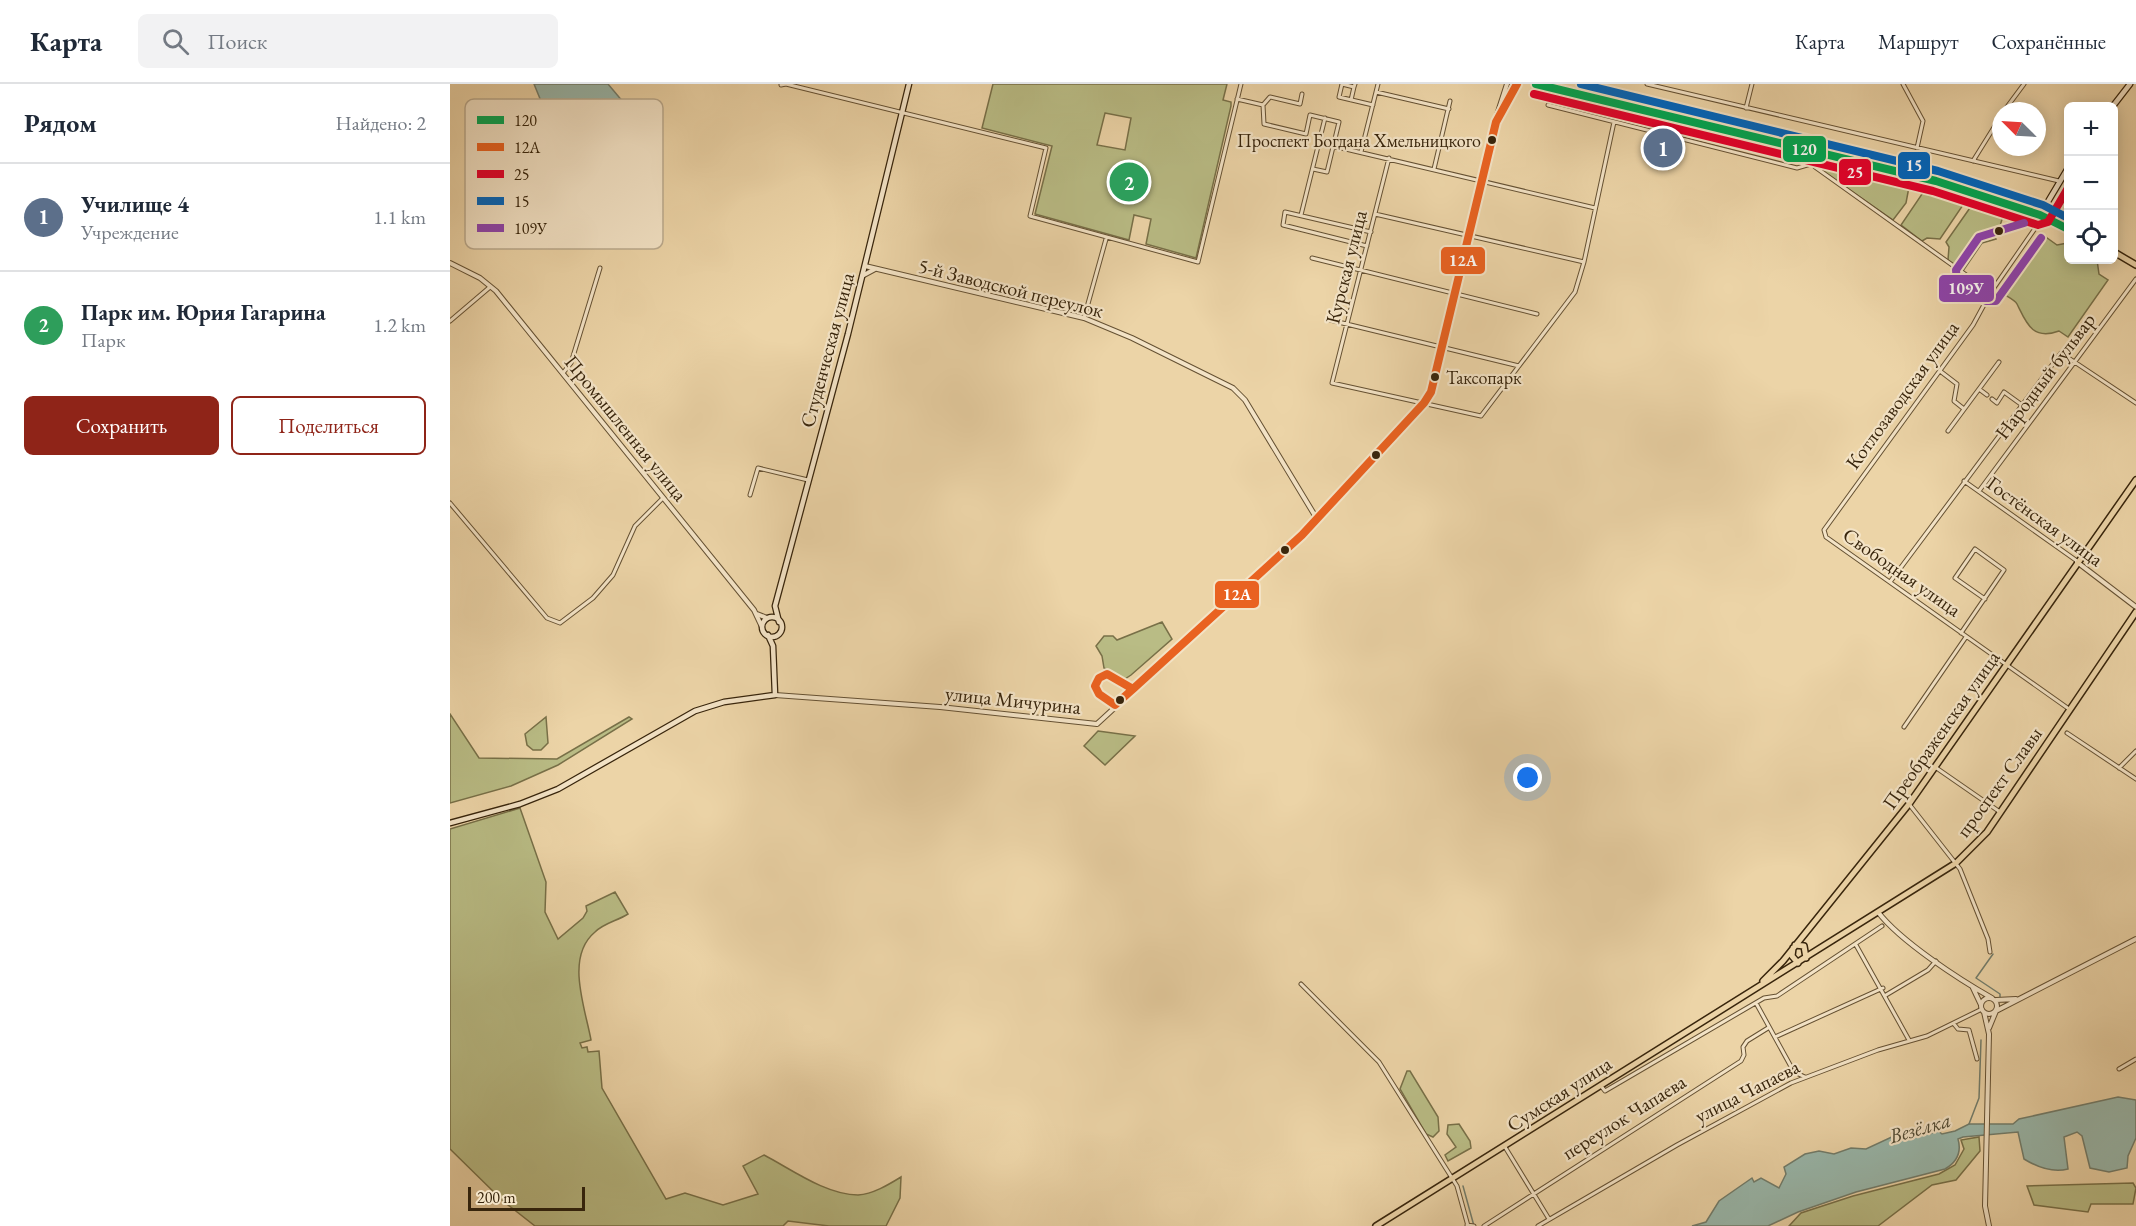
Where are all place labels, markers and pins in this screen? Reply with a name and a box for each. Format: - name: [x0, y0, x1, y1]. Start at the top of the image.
- pin: 1: [1644, 126, 1682, 170]
- place label: Проспект Богдана Хмельницкого: [1237, 129, 1481, 152]
- marker: Проспект Богдана Хмельницкого: [1486, 134, 1498, 146]
- pin: 2: [1110, 160, 1148, 204]
- unlabelled marker: [1993, 225, 2005, 237]
- place label: Таксопарк: [1446, 366, 1522, 389]
- marker: Таксопарк: [1429, 371, 1441, 383]
- unlabelled marker: [1370, 449, 1382, 461]
- unlabelled marker: [1279, 544, 1291, 556]
- unlabelled marker: [1114, 694, 1126, 706]

